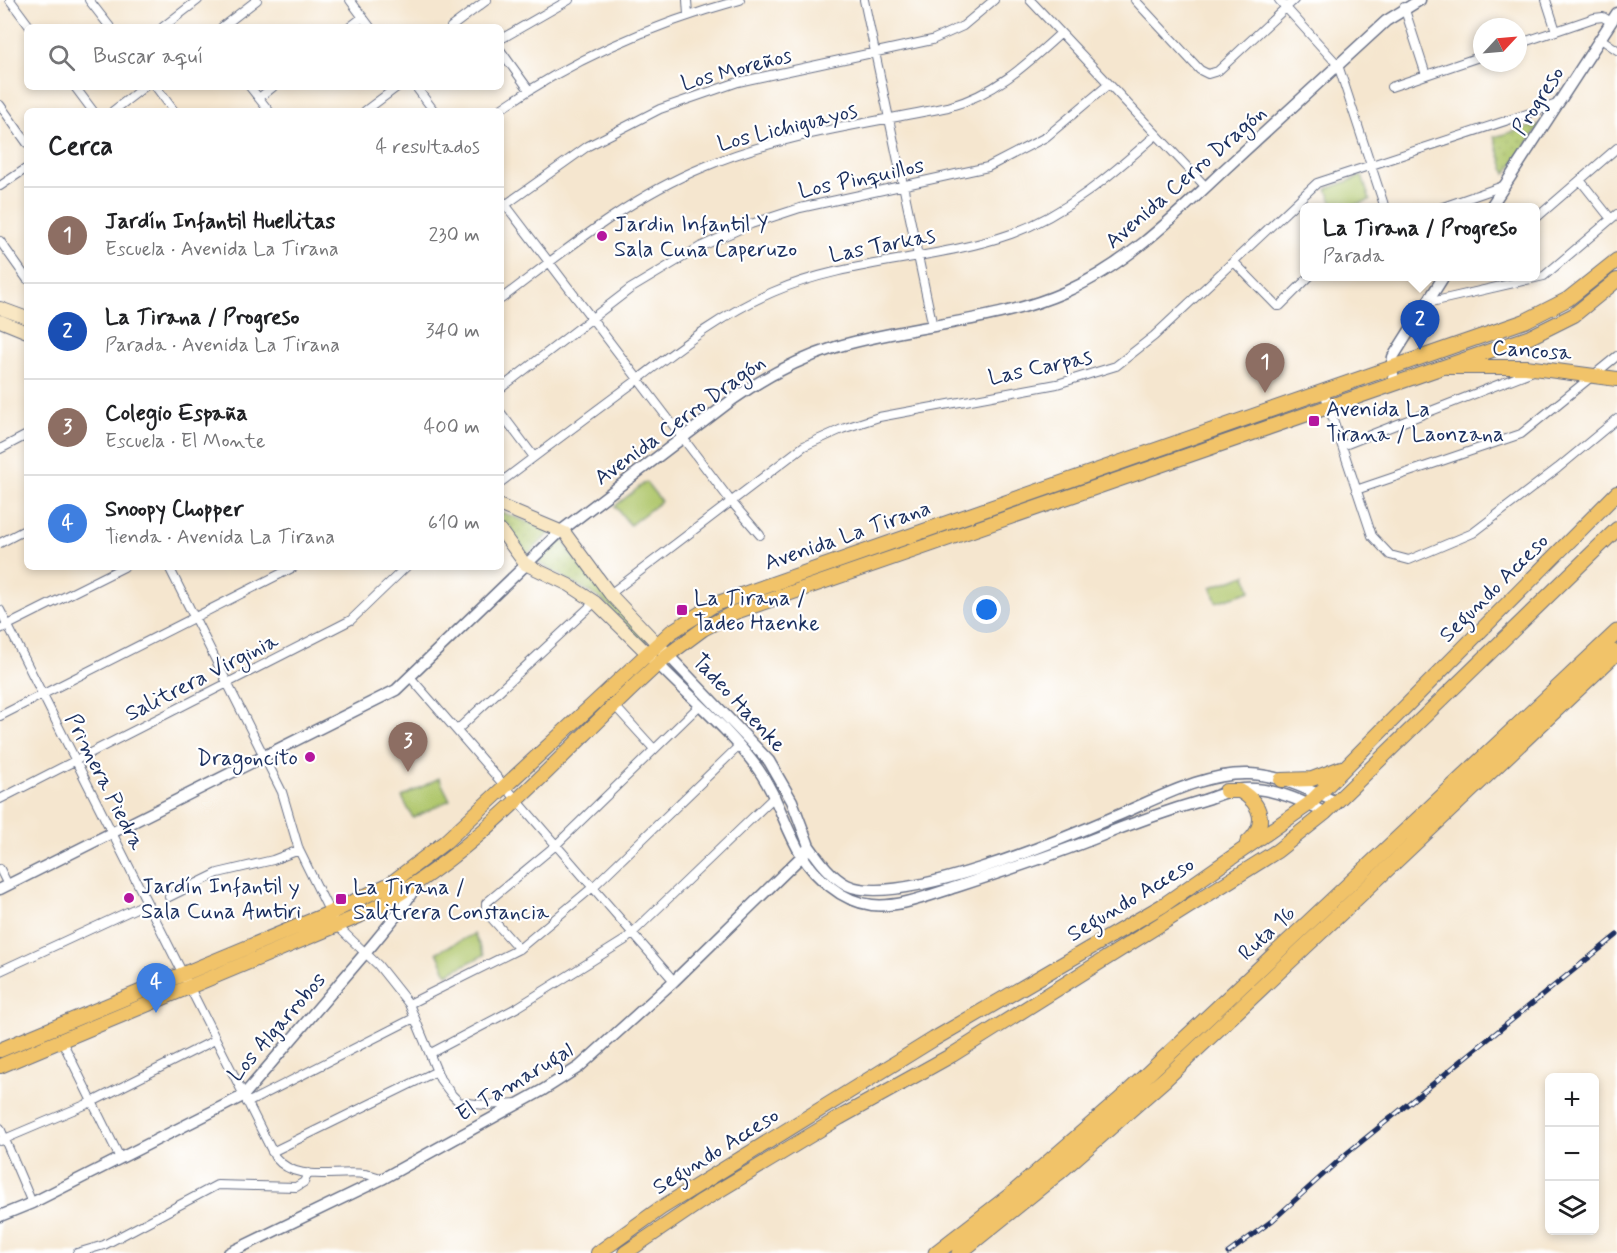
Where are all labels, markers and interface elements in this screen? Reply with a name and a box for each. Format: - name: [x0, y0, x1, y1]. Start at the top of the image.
- north arrow: [1473, 18, 1527, 72]
- search box: [24, 24, 504, 90]
- icon: search: [45, 41, 78, 74]
- street label: Los Moreños: [678, 42, 795, 98]
- text: Buscar aquí: [93, 43, 204, 71]
- street label: Progreso: [1506, 61, 1572, 141]
- street label: Los Lichiguayos: [715, 97, 861, 160]
- street label: Avenida Cerro Dragón: [1100, 100, 1275, 258]
- text: Cerca: [48, 130, 113, 164]
- text: 4 resultados: [376, 134, 480, 161]
- street label: Los Pinquillos: [796, 152, 927, 206]
- popup: [1300, 203, 1540, 281]
- text: Jardín Infantil Huellitas: [105, 208, 335, 236]
- place label: Jardin Infantil Y Sala Cuna Caperuzo: [614, 211, 797, 264]
- text: La Tirana / Progreso: [1323, 215, 1517, 243]
- text: 1: [63, 222, 72, 249]
- text: 230 m: [428, 222, 480, 249]
- street label: Las Tarkas: [827, 222, 938, 270]
- marker: Jardin Infantil Y Sala Cuna Caperuzo: [595, 229, 609, 243]
- text: Escuela · Avenida La Tirana: [105, 236, 339, 263]
- text: Parada: [1323, 243, 1384, 270]
- pin: 2: [1400, 300, 1440, 350]
- text: La Tirana / Progreso: [105, 304, 299, 332]
- text: 2: [63, 318, 72, 345]
- text: 340 m: [425, 318, 480, 345]
- text: Parada · Avenida La Tirana: [105, 332, 340, 359]
- street label: Cancosa: [1491, 334, 1573, 368]
- street label: Las Carpas: [986, 343, 1095, 393]
- pin: 1: [1246, 344, 1284, 393]
- street label: Avenida Cerro Dragón: [589, 349, 773, 495]
- place label: Avenida La Tirana / Laonzana: [1326, 396, 1504, 449]
- text: Colegio España: [105, 400, 248, 428]
- text: 3: [63, 414, 72, 441]
- text: 400 m: [424, 414, 480, 441]
- marker: Avenida La Tirana / Laonzana: [1307, 414, 1321, 428]
- text: Escuela · El Monte: [105, 428, 265, 455]
- street label: Avenida La Tirana: [761, 494, 934, 577]
- text: Snoopy Chopper: [105, 496, 243, 524]
- text: 4: [62, 510, 73, 537]
- text: 610 m: [428, 510, 480, 537]
- text: Tienda · Avenida La Tirana: [105, 524, 335, 551]
- street label: Segundo Acceso: [1434, 528, 1557, 651]
- place label: La Tirana / Tadeo Haenke: [694, 585, 820, 638]
- your location: [972, 595, 1001, 624]
- marker: La Tirana / Tadeo Haenke: [675, 603, 689, 617]
- street label: Salitrera Virginia: [121, 627, 285, 731]
- street label: Tadeo Haenke: [685, 648, 792, 759]
- street label: Primera Piedra: [58, 709, 151, 856]
- pin: 3: [388, 722, 428, 772]
- place label: Dragoncito: [197, 745, 298, 776]
- marker: Dragoncito: [303, 750, 317, 764]
- street label: Segundo Acceso: [1062, 851, 1201, 951]
- place label: Jardín Infantil y Sala Cuna Amtiri: [141, 873, 301, 926]
- place label: La Tirana / Salitrera Constancia: [353, 874, 550, 927]
- marker: Jardín Infantil y Sala Cuna Amtiri: [122, 891, 136, 905]
- marker: La Tirana / Salitrera Constancia: [334, 892, 348, 906]
- street label: Ruta 16: [1233, 900, 1302, 967]
- pin: 4: [136, 964, 176, 1013]
- street label: Los Algarrobos: [222, 967, 334, 1089]
- street label: El Tamarugal: [451, 1037, 580, 1131]
- map controls: [1545, 1073, 1599, 1235]
- button: +: [1545, 1073, 1599, 1127]
- street label: Segundo Acceso: [648, 1102, 786, 1204]
- button: −: [1545, 1127, 1599, 1181]
- button: layers: [1545, 1181, 1599, 1235]

